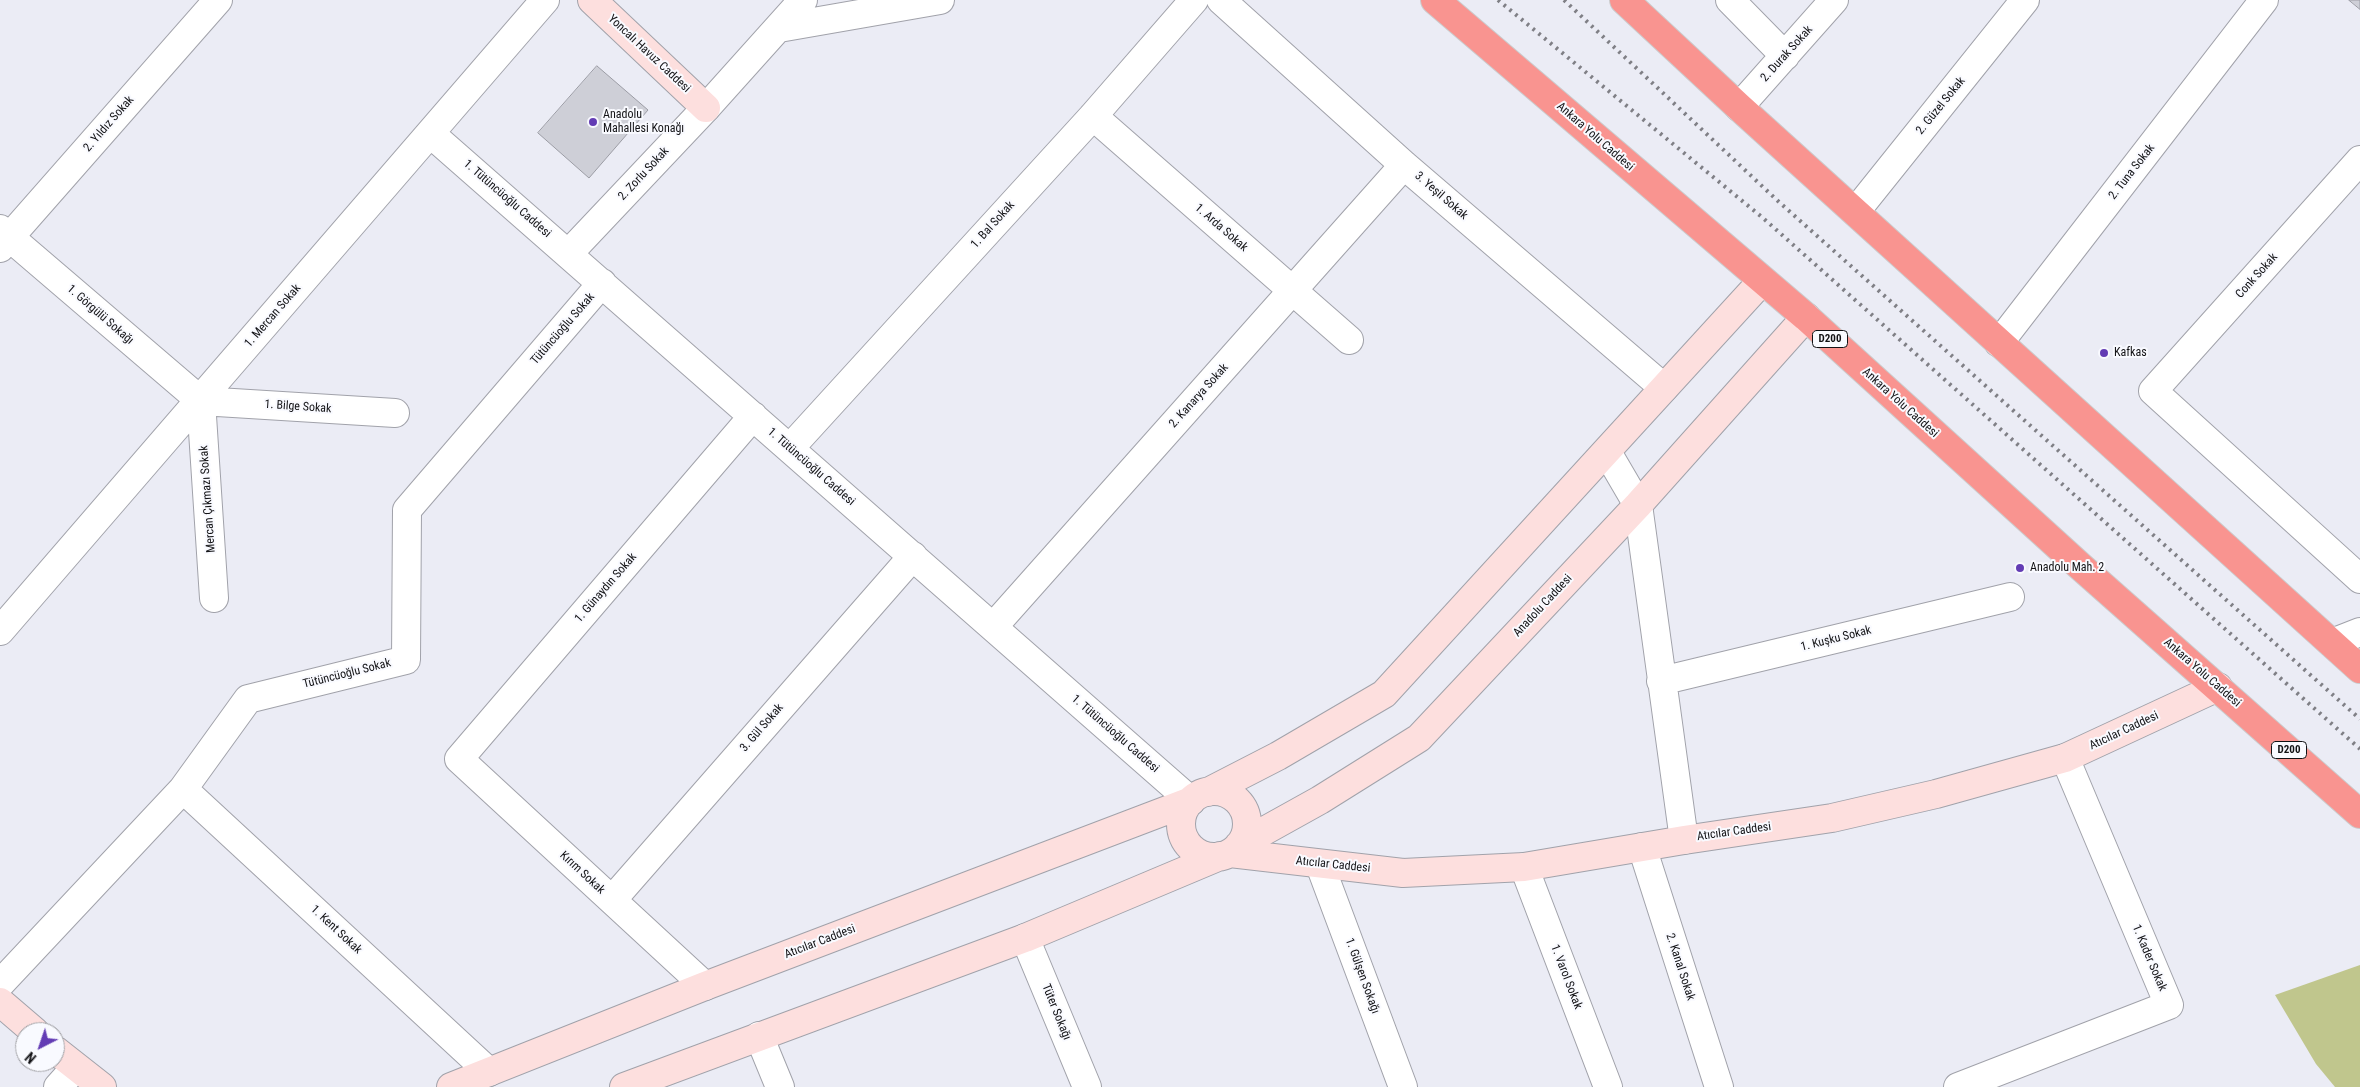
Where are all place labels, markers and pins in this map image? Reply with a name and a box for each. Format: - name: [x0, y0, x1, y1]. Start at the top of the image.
- place label: Anadolu Mahallesi Konağı: [603, 108, 684, 136]
- marker: Anadolu Mahallesi Konağı: [587, 116, 599, 128]
- place label: Kafkas: [2114, 346, 2147, 360]
- marker: Kafkas: [2098, 347, 2110, 359]
- place label: Anadolu Mah. 2: [2030, 561, 2104, 575]
- marker: Anadolu Mah. 2: [2014, 562, 2026, 574]

